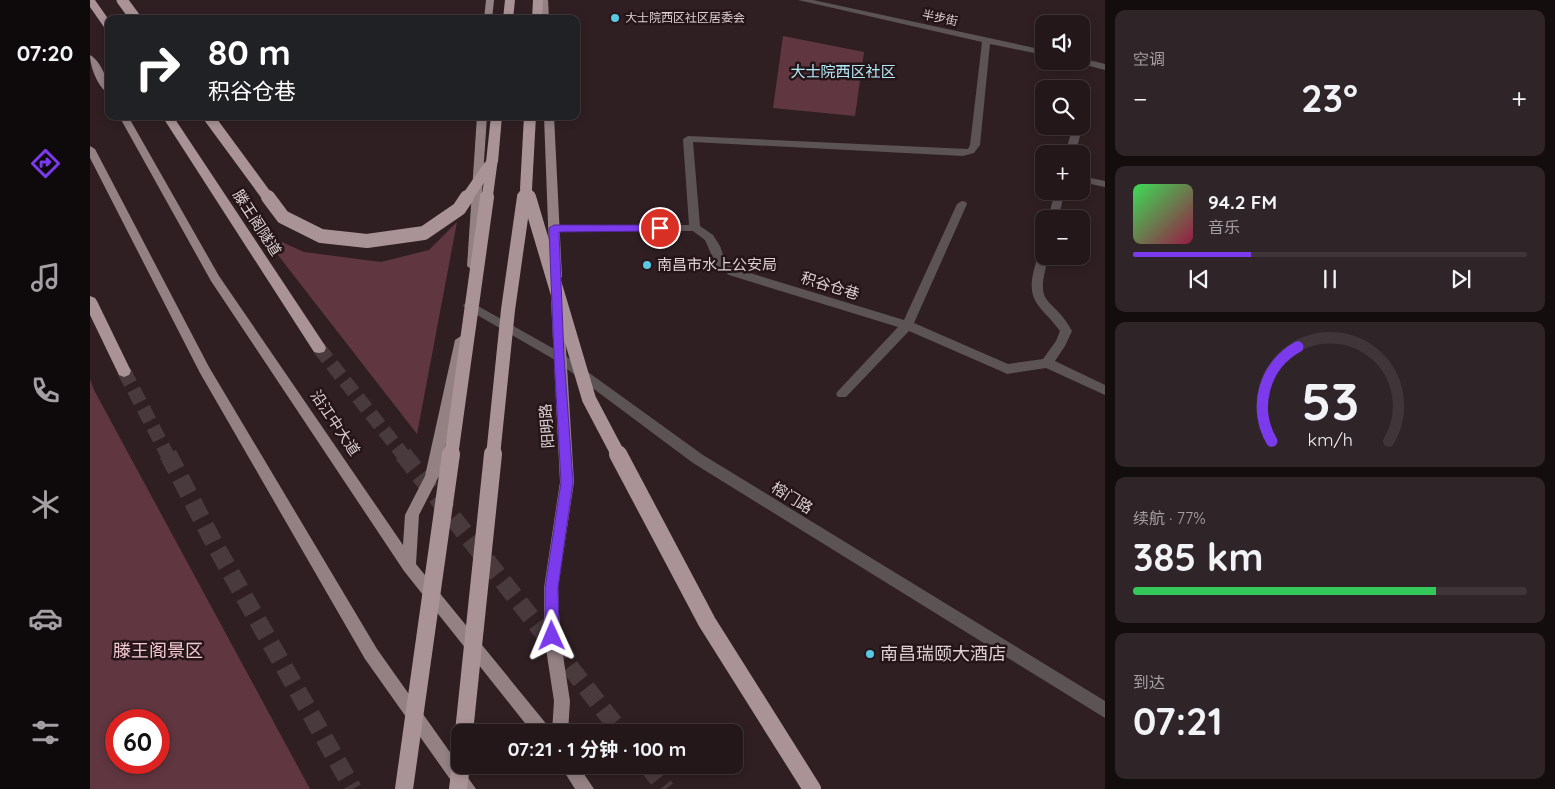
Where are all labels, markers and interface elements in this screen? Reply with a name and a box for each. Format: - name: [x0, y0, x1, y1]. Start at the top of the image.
- street label: 半步街: [921, 6, 959, 29]
- place label: 大士院西区社区居委会: [625, 10, 745, 25]
- marker: 大士院西区社区居委会: [609, 12, 621, 24]
- map controls: [1035, 15, 1090, 265]
- button: sound: [1035, 15, 1090, 70]
- text: 80 m: [208, 30, 291, 74]
- icon: right: [125, 35, 190, 100]
- text: 07:20: [17, 39, 73, 67]
- text: 空调: [1133, 49, 1165, 69]
- district label: 大士院西区社区: [790, 62, 896, 81]
- text: 23°: [1301, 74, 1358, 122]
- text: 积谷仓巷: [208, 77, 296, 105]
- button: search: [1035, 80, 1090, 135]
- text: −: [1133, 81, 1148, 116]
- text: +: [1511, 81, 1527, 116]
- button: +: [1035, 145, 1090, 200]
- icon: directions: [28, 146, 63, 181]
- street label: 滕王阁隧道: [229, 186, 286, 259]
- text: 94.2 FM: [1208, 190, 1277, 214]
- pin: [639, 207, 681, 249]
- button: −: [1035, 210, 1090, 265]
- icon: arrive: [646, 214, 674, 242]
- text: 音乐: [1208, 217, 1240, 237]
- place label: 南昌市水上公安局: [657, 255, 777, 274]
- marker: 南昌市水上公安局: [641, 259, 653, 271]
- icon: music: [28, 260, 63, 295]
- icon: previous: [1185, 265, 1213, 293]
- icon: pause: [1316, 265, 1344, 293]
- icon: next: [1447, 265, 1475, 293]
- street label: 积谷仓巷: [799, 268, 862, 303]
- text: 53: [1301, 368, 1359, 433]
- icon: phone: [28, 373, 63, 408]
- street label: 沿江中大道: [307, 386, 364, 459]
- street label: 阳明路: [535, 403, 558, 449]
- text: km/h: [1307, 428, 1353, 450]
- street label: 榕门路: [768, 478, 816, 518]
- icon: climate: [28, 487, 63, 522]
- text: 续航 · 77%: [1133, 508, 1206, 528]
- text: 385 km: [1133, 533, 1263, 581]
- icon: car: [28, 601, 63, 636]
- position arrow: [525, 609, 577, 661]
- park label: 滕王阁景区: [113, 639, 203, 662]
- place label: 南昌瑞颐大酒店: [880, 642, 1006, 665]
- marker: 南昌瑞颐大酒店: [864, 648, 876, 660]
- text: 到达: [1133, 672, 1165, 692]
- text: 07:21: [1133, 697, 1222, 745]
- speed limit sign: 60: [105, 709, 170, 774]
- icon: filters: [28, 715, 63, 750]
- text: 07:21 · 1 分钟 · 100 m: [508, 737, 686, 761]

